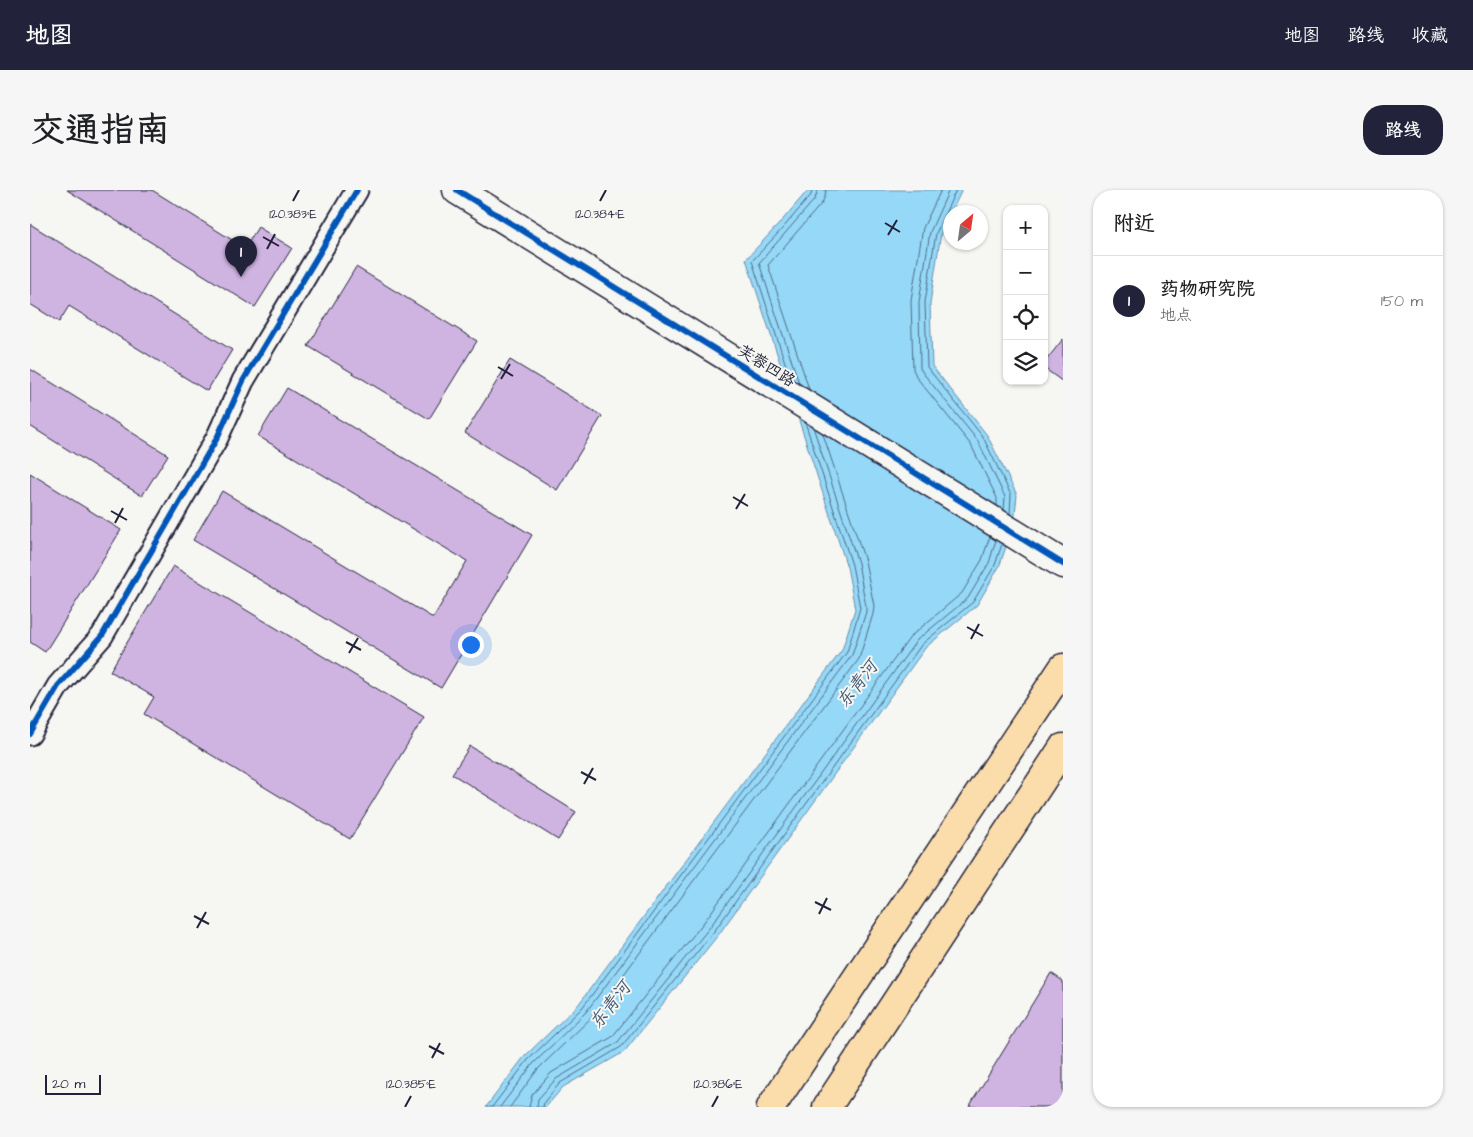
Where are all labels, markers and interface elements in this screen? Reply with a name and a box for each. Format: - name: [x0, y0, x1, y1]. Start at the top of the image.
- text: 地图: [25, 19, 73, 53]
- text: 地图: [1284, 23, 1320, 48]
- text: 路线: [1348, 23, 1384, 48]
- text: 收藏: [1412, 23, 1448, 48]
- button: 路线: [1363, 105, 1443, 155]
- text: 交通指南: [30, 106, 170, 155]
- north arrow: [943, 205, 988, 250]
- map controls: [1003, 205, 1048, 385]
- button: +: [1003, 205, 1048, 250]
- text: 120.383°E: [269, 206, 317, 223]
- text: 120.384°E: [575, 206, 625, 223]
- text: 附近: [1113, 209, 1155, 238]
- pin: 1: [225, 236, 257, 277]
- button: −: [1003, 250, 1048, 295]
- text: 药物研究院: [1160, 276, 1255, 303]
- text: 1: [1128, 290, 1130, 312]
- text: 150 m: [1381, 290, 1423, 312]
- button: locate: [1003, 295, 1048, 340]
- text: 地点: [1160, 304, 1192, 326]
- street label: 芙蓉四路: [733, 340, 799, 392]
- button: layers: [1003, 340, 1048, 385]
- your location: [458, 632, 484, 658]
- water label: 东青河: [831, 653, 886, 713]
- water label: 东青河: [584, 974, 639, 1034]
- scale bar: [45, 1072, 101, 1095]
- text: 20 m: [52, 1074, 85, 1094]
- text: 120.385°E: [386, 1076, 436, 1093]
- text: 120.386°E: [694, 1076, 742, 1093]

